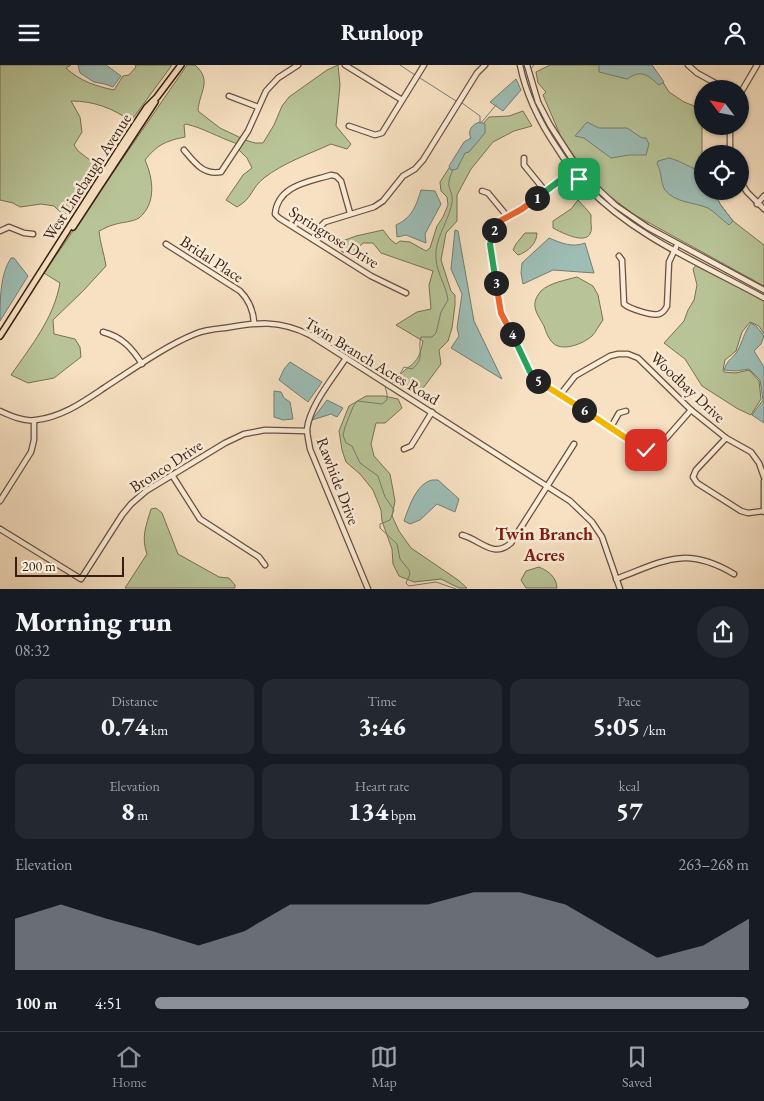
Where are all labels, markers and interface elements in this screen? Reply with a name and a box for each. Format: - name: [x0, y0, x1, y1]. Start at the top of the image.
- text: Runloop: [341, 18, 423, 47]
- icon: menu: [15, 19, 43, 47]
- icon: person: [721, 19, 749, 47]
- north arrow: [694, 80, 749, 135]
- map controls: [694, 80, 749, 200]
- street label: West Linebaugh Avenue: [38, 109, 136, 245]
- button: locate: [694, 145, 749, 200]
- pin: [558, 158, 600, 200]
- icon: arrive: [565, 165, 593, 193]
- pin: 1: [524, 185, 550, 211]
- text: 1: [534, 189, 541, 207]
- street label: Springrose Drive: [285, 201, 383, 273]
- pin: 2: [482, 217, 506, 243]
- text: 2: [491, 221, 498, 239]
- street label: Bridal Place: [176, 231, 248, 287]
- pin: 3: [484, 271, 508, 295]
- text: 3: [493, 274, 500, 292]
- street label: Twin Branch Acres Road: [301, 312, 444, 410]
- pin: 4: [500, 321, 524, 347]
- text: 4: [509, 325, 516, 343]
- street label: Woodbay Drive: [646, 347, 730, 427]
- pin: 5: [526, 369, 550, 393]
- text: 5: [535, 372, 542, 390]
- pin: 6: [572, 397, 596, 423]
- text: 6: [581, 401, 588, 419]
- pin: [625, 429, 667, 471]
- street label: Rawhide Drive: [312, 434, 364, 528]
- street label: Bronco Drive: [126, 435, 206, 497]
- icon: check: [632, 436, 660, 464]
- district label: Twin Branch Acres: [495, 522, 593, 566]
- scale bar: [15, 553, 124, 577]
- text: 200 m: [22, 557, 56, 575]
- text: Morning run: [15, 603, 172, 639]
- button: share: [697, 606, 749, 658]
- text: 08:32: [15, 640, 50, 661]
- text: Distance: [111, 692, 158, 710]
- text: Time: [367, 692, 397, 710]
- text: Pace: [618, 692, 641, 710]
- text: 0.74: [101, 710, 148, 742]
- text: 3:46: [358, 710, 406, 742]
- text: 5:05: [593, 710, 640, 742]
- text: km: [148, 721, 168, 739]
- text: /km: [640, 721, 666, 739]
- text: Elevation: [109, 777, 160, 795]
- text: Heart rate: [355, 777, 409, 795]
- text: kcal: [619, 777, 640, 795]
- text: 8: [121, 795, 135, 827]
- text: 134: [348, 795, 388, 827]
- text: 57: [616, 795, 643, 827]
- text: m: [135, 806, 148, 824]
- text: bpm: [388, 806, 416, 824]
- text: Elevation: [15, 854, 73, 875]
- text: 263–268 m: [678, 854, 749, 875]
- text: 100 m: [15, 993, 57, 1014]
- text: 4:51: [95, 993, 122, 1014]
- tab: Home: [112, 1043, 147, 1091]
- tab: Map: [370, 1043, 398, 1091]
- tab: Saved: [622, 1043, 652, 1091]

